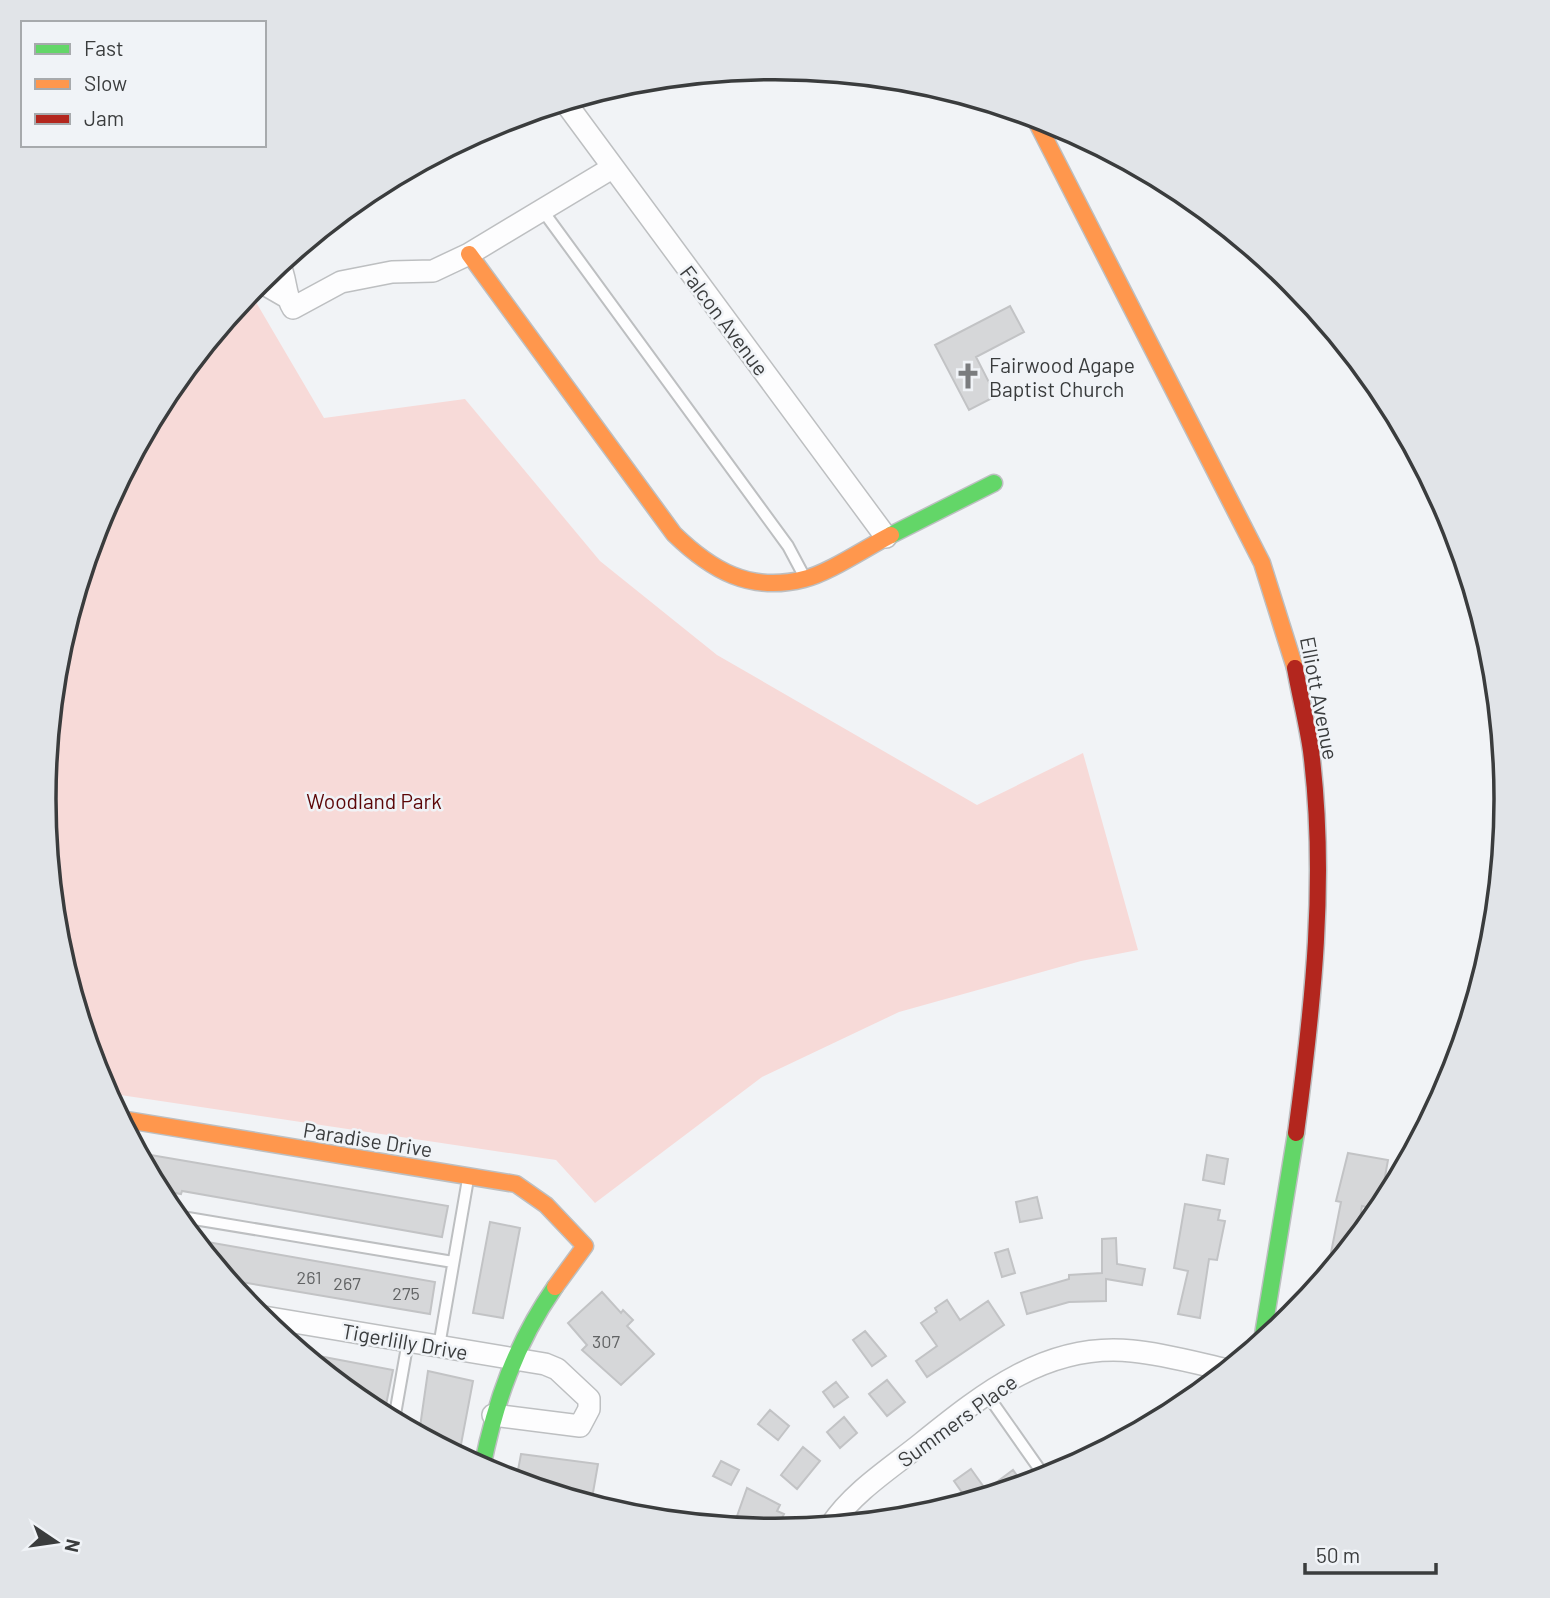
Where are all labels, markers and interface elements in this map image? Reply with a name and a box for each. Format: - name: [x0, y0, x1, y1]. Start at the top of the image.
- legend: [21, 21, 266, 147]
- text: Fast: [84, 35, 124, 60]
- text: Slow: [84, 70, 127, 95]
- text: Jam: [84, 105, 124, 130]
- street label: Falcon Avenue: [675, 260, 775, 380]
- place label: Fairwood Agape Baptist Church: [989, 352, 1135, 401]
- church icon: Fairwood Agape Baptist Church: [953, 361, 983, 391]
- street label: Elliott Avenue: [1296, 634, 1344, 762]
- park label: Woodland Park: [306, 788, 442, 813]
- street label: Paradise Drive: [302, 1116, 434, 1162]
- house number: 261: [297, 1266, 321, 1288]
- house number: 267: [333, 1272, 361, 1294]
- house number: 275: [392, 1282, 420, 1304]
- street label: Tigerlilly Drive: [340, 1318, 470, 1364]
- house number: 307: [592, 1330, 620, 1352]
- street label: Summers Place: [893, 1368, 1021, 1472]
- north arrow: [21, 1507, 91, 1577]
- scale bar: [1305, 1532, 1436, 1576]
- text: N: [60, 1537, 86, 1555]
- text: 50 m: [1316, 1542, 1360, 1567]

